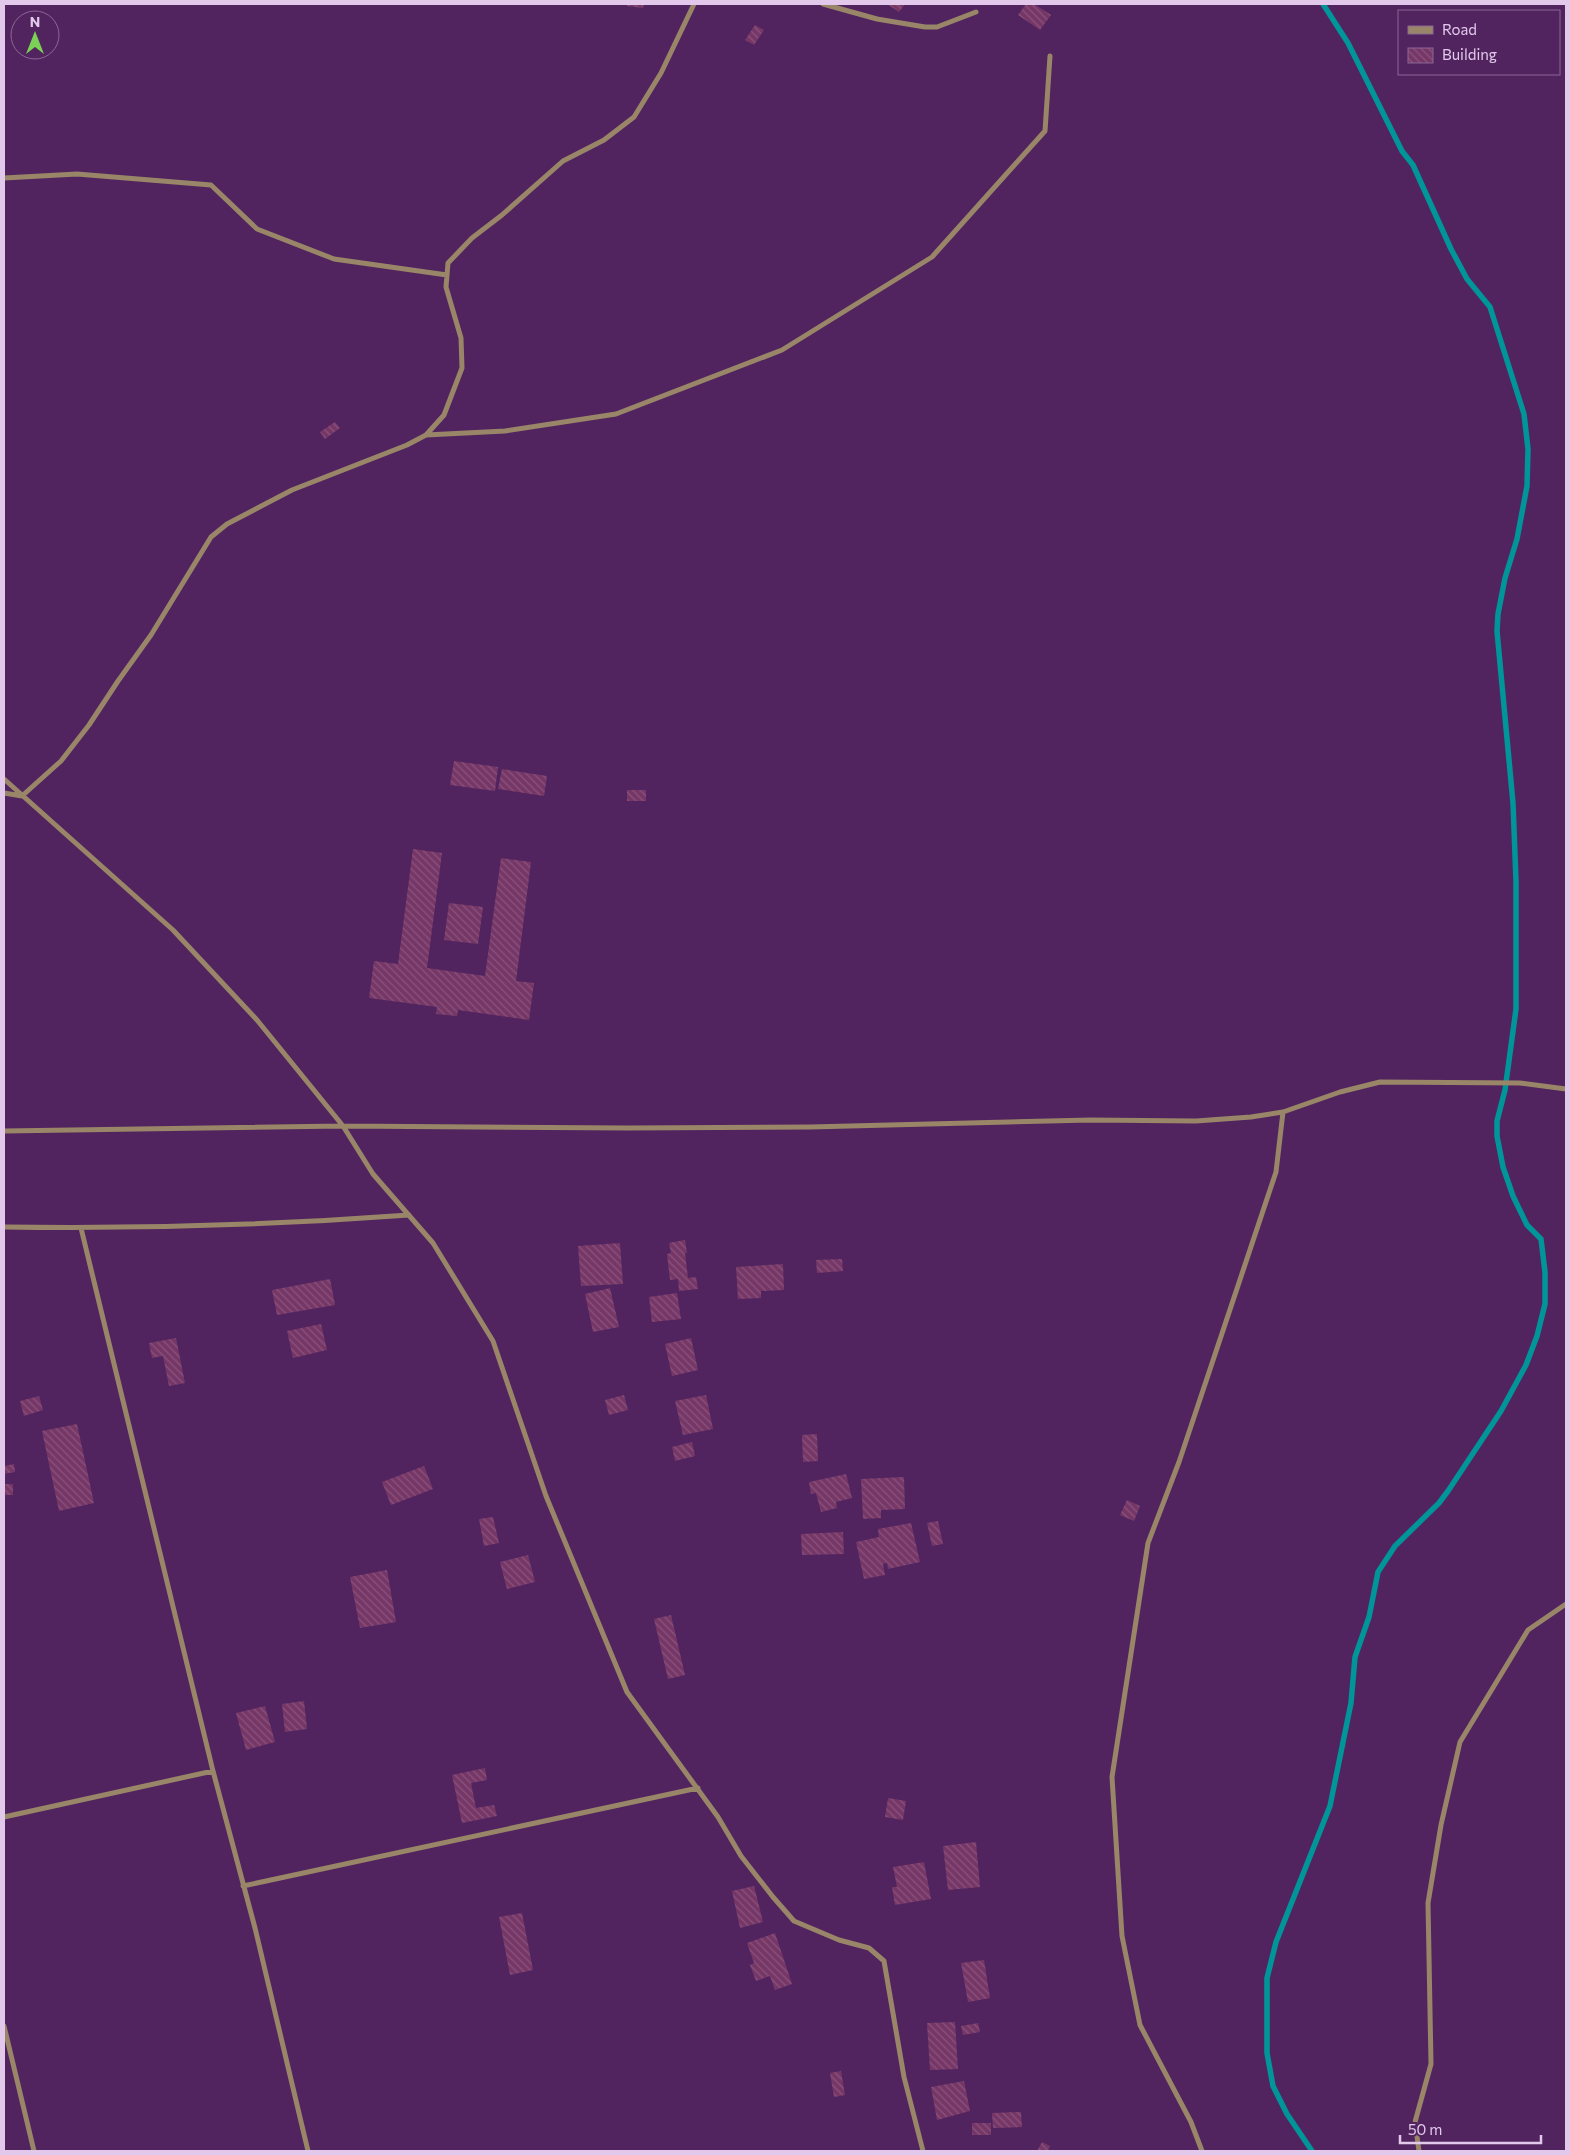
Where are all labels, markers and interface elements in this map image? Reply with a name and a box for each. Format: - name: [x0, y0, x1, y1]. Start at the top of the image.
- north arrow: [10, 10, 60, 60]
- legend: [1398, 10, 1560, 75]
- text: N: [30, 13, 40, 30]
- text: Road: [1442, 20, 1477, 38]
- text: Building: [1442, 45, 1497, 63]
- scale bar: [1400, 2112, 1541, 2144]
- text: 50 m: [1408, 2120, 1442, 2138]

